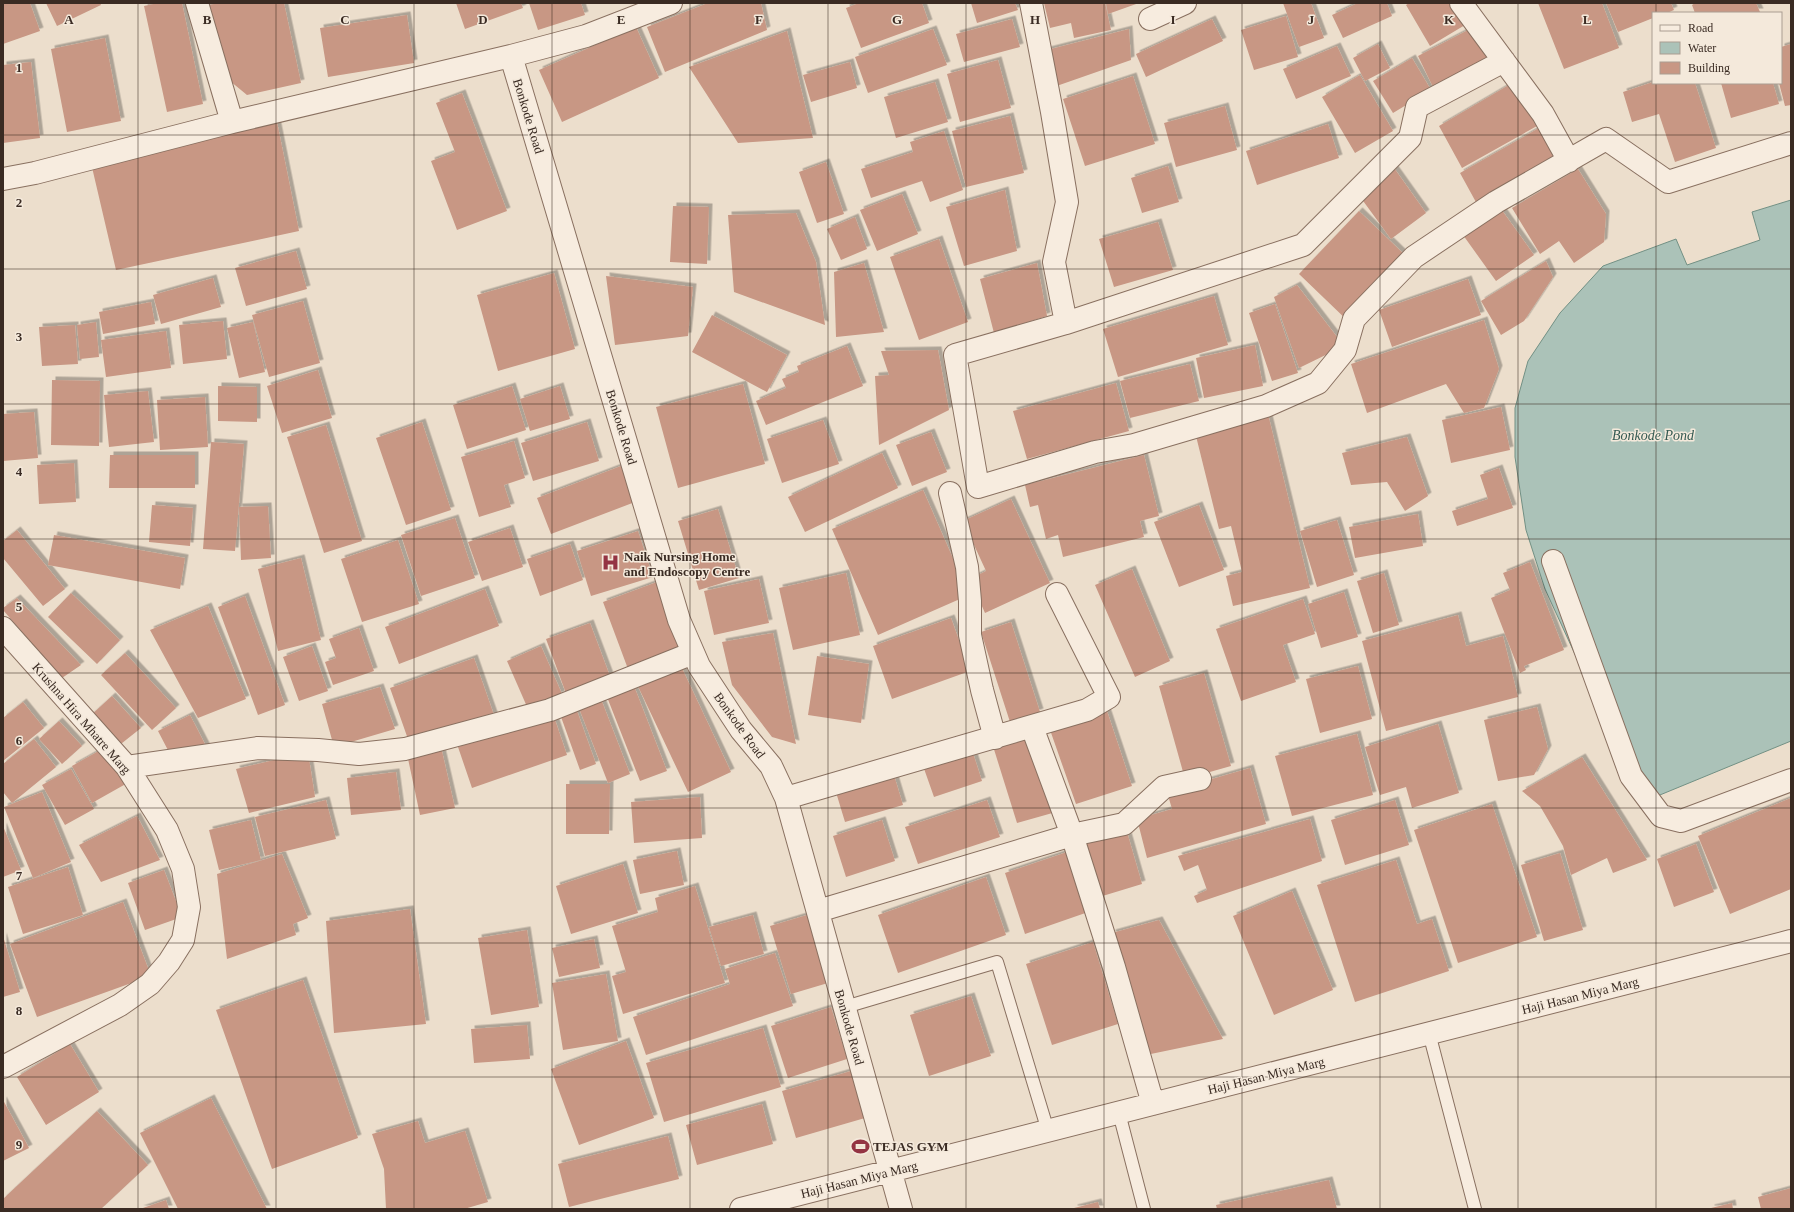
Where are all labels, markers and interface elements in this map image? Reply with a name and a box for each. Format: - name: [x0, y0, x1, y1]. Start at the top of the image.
- text: A: [64, 12, 74, 27]
- text: B: [203, 12, 212, 27]
- text: C: [340, 12, 350, 27]
- text: D: [478, 12, 488, 27]
- text: E: [617, 12, 625, 27]
- text: F: [755, 12, 763, 27]
- text: G: [892, 12, 902, 27]
- text: H: [1030, 12, 1040, 27]
- text: I: [1170, 12, 1176, 27]
- text: J: [1308, 12, 1315, 27]
- text: K: [1444, 12, 1455, 27]
- text: L: [1583, 12, 1592, 27]
- legend: [1652, 12, 1782, 84]
- text: Road: [1688, 21, 1713, 35]
- text: Water: [1688, 41, 1716, 55]
- text: 1: [16, 60, 22, 75]
- text: Building: [1688, 61, 1730, 75]
- street label: Bonkode Road: [510, 77, 547, 156]
- text: 2: [16, 195, 22, 210]
- text: 3: [16, 329, 23, 344]
- street label: Bonkode Road: [603, 388, 640, 467]
- water label: Bonkode Pond: [1612, 428, 1695, 443]
- text: 4: [16, 464, 23, 479]
- place label: Naik Nursing Home and Endoscopy Centre: [624, 549, 750, 579]
- hospital icon: Naik Nursing Home and Endoscopy Centre: [601, 553, 621, 573]
- text: 5: [16, 599, 23, 614]
- street label: Krushna Hira Mhatre Marg: [29, 660, 134, 777]
- street label: Bonkode Road: [711, 689, 769, 762]
- text: 6: [16, 733, 23, 748]
- text: 7: [16, 868, 23, 883]
- street label: Haji Hasan Miya Marg: [1520, 974, 1641, 1017]
- street label: Bonkode Road: [832, 988, 868, 1067]
- text: 8: [16, 1003, 23, 1018]
- street label: Haji Hasan Miya Marg: [1206, 1054, 1327, 1097]
- sports icon: TEJAS GYM: [850, 1136, 870, 1156]
- text: 9: [16, 1137, 23, 1152]
- place label: TEJAS GYM: [873, 1139, 948, 1154]
- street label: Haji Hasan Miya Marg: [799, 1158, 920, 1201]

